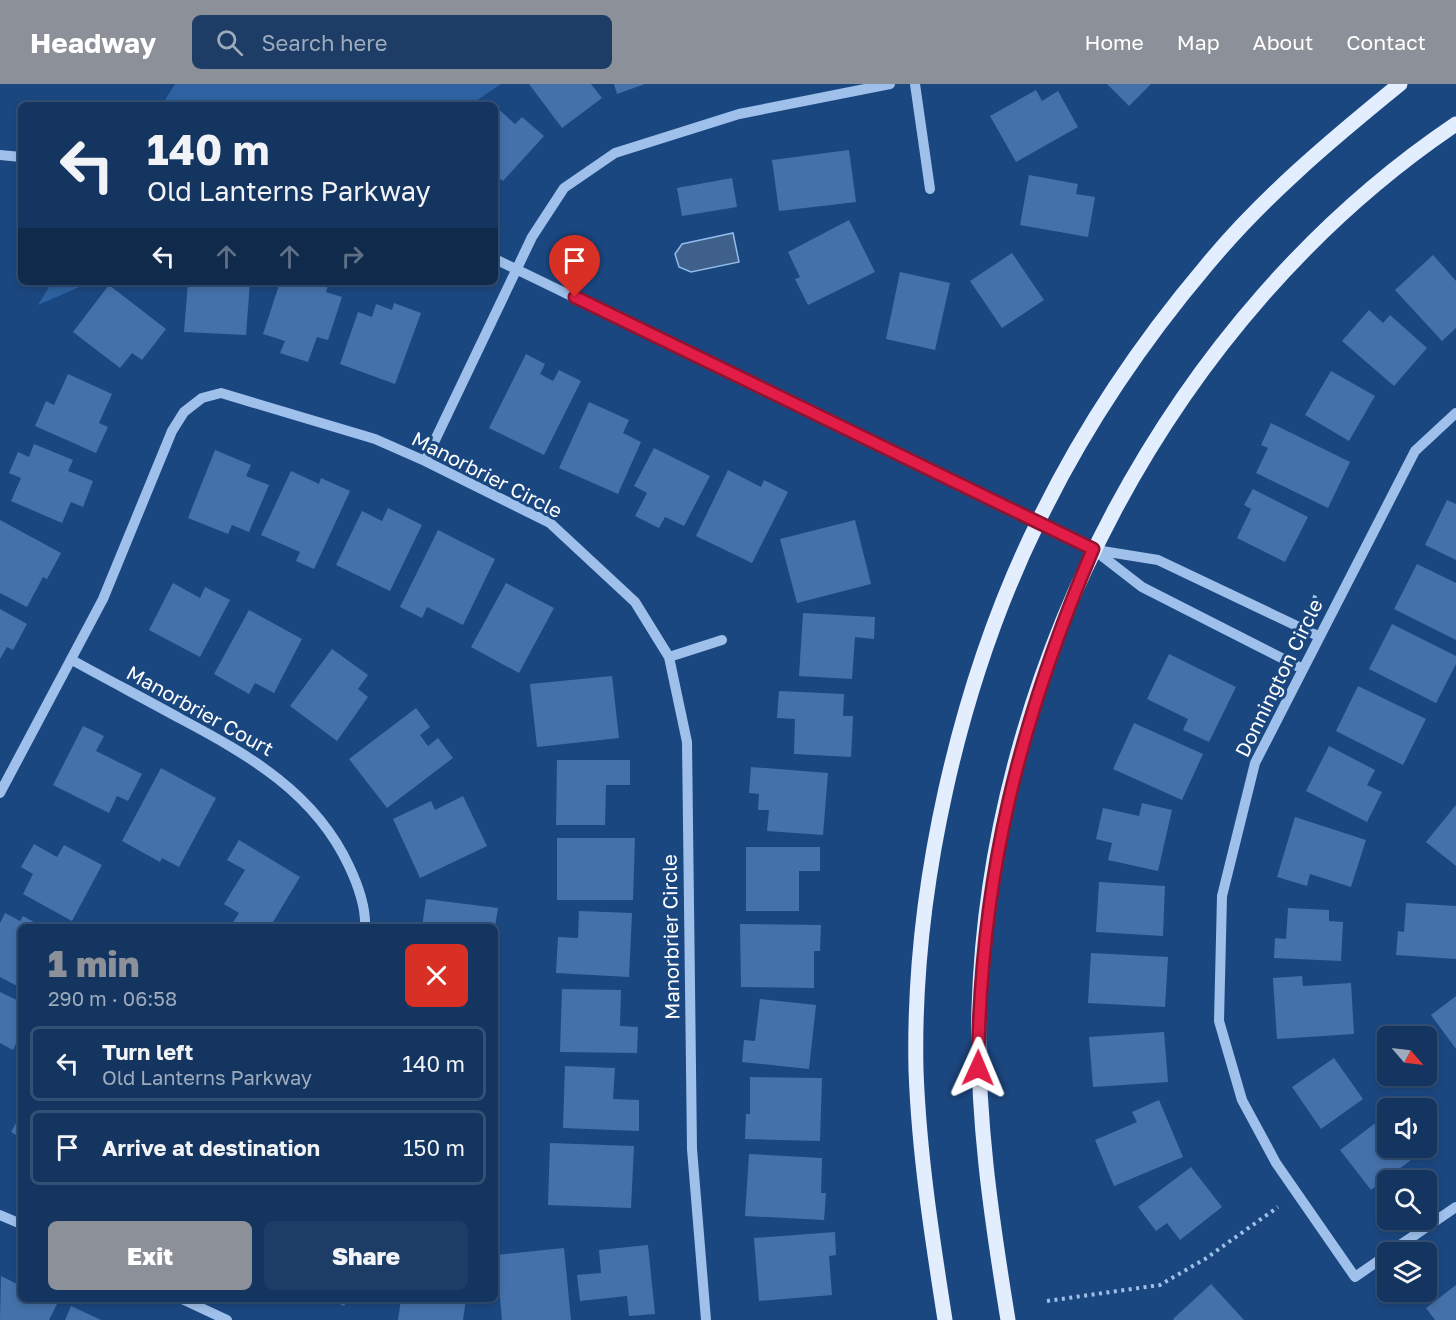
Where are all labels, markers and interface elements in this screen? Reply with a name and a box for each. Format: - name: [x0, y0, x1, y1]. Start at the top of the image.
- search box: [192, 15, 612, 69]
- text: Headway: [30, 26, 156, 59]
- icon: search: [213, 26, 246, 59]
- text: Search here: [261, 29, 387, 56]
- text: Home: [1084, 29, 1144, 55]
- text: Map: [1177, 29, 1220, 55]
- text: About: [1253, 29, 1313, 55]
- text: Contact: [1346, 29, 1426, 55]
- text: 140 m: [147, 124, 269, 174]
- icon: left: [48, 126, 126, 204]
- text: Old Lanterns Parkway: [147, 175, 431, 207]
- pin: [549, 235, 600, 297]
- icon: left: [147, 240, 180, 273]
- icon: ahead: [210, 240, 243, 273]
- icon: ahead: [273, 240, 306, 273]
- icon: right: [336, 240, 369, 273]
- icon: arrive: [558, 244, 591, 277]
- street label: Manorbrier Circle: [408, 426, 567, 522]
- street label: Donnington Circle: [1229, 594, 1327, 761]
- street label: Manorbrier Court: [123, 660, 278, 760]
- street label: Manorbrier Circle: [657, 854, 683, 1020]
- text: 1 min: [48, 942, 139, 985]
- button: close: [405, 944, 468, 1007]
- text: 290 m · 06:58: [48, 986, 177, 1010]
- north arrow: [1377, 1026, 1437, 1086]
- map controls: [1377, 1026, 1437, 1302]
- position arrow: [946, 1036, 1010, 1100]
- text: Turn left: [102, 1038, 193, 1065]
- icon: left: [51, 1047, 84, 1080]
- text: 140 m: [402, 1050, 465, 1077]
- text: Old Lanterns Parkway: [102, 1065, 312, 1089]
- button: sound: [1377, 1098, 1437, 1158]
- icon: arrive: [51, 1131, 84, 1164]
- text: Arrive at destination: [102, 1134, 320, 1161]
- text: 150 m: [403, 1134, 465, 1161]
- button: search: [1377, 1170, 1437, 1230]
- button: Exit: [48, 1221, 252, 1290]
- button: Share: [264, 1221, 468, 1290]
- button: layers: [1377, 1242, 1437, 1302]

